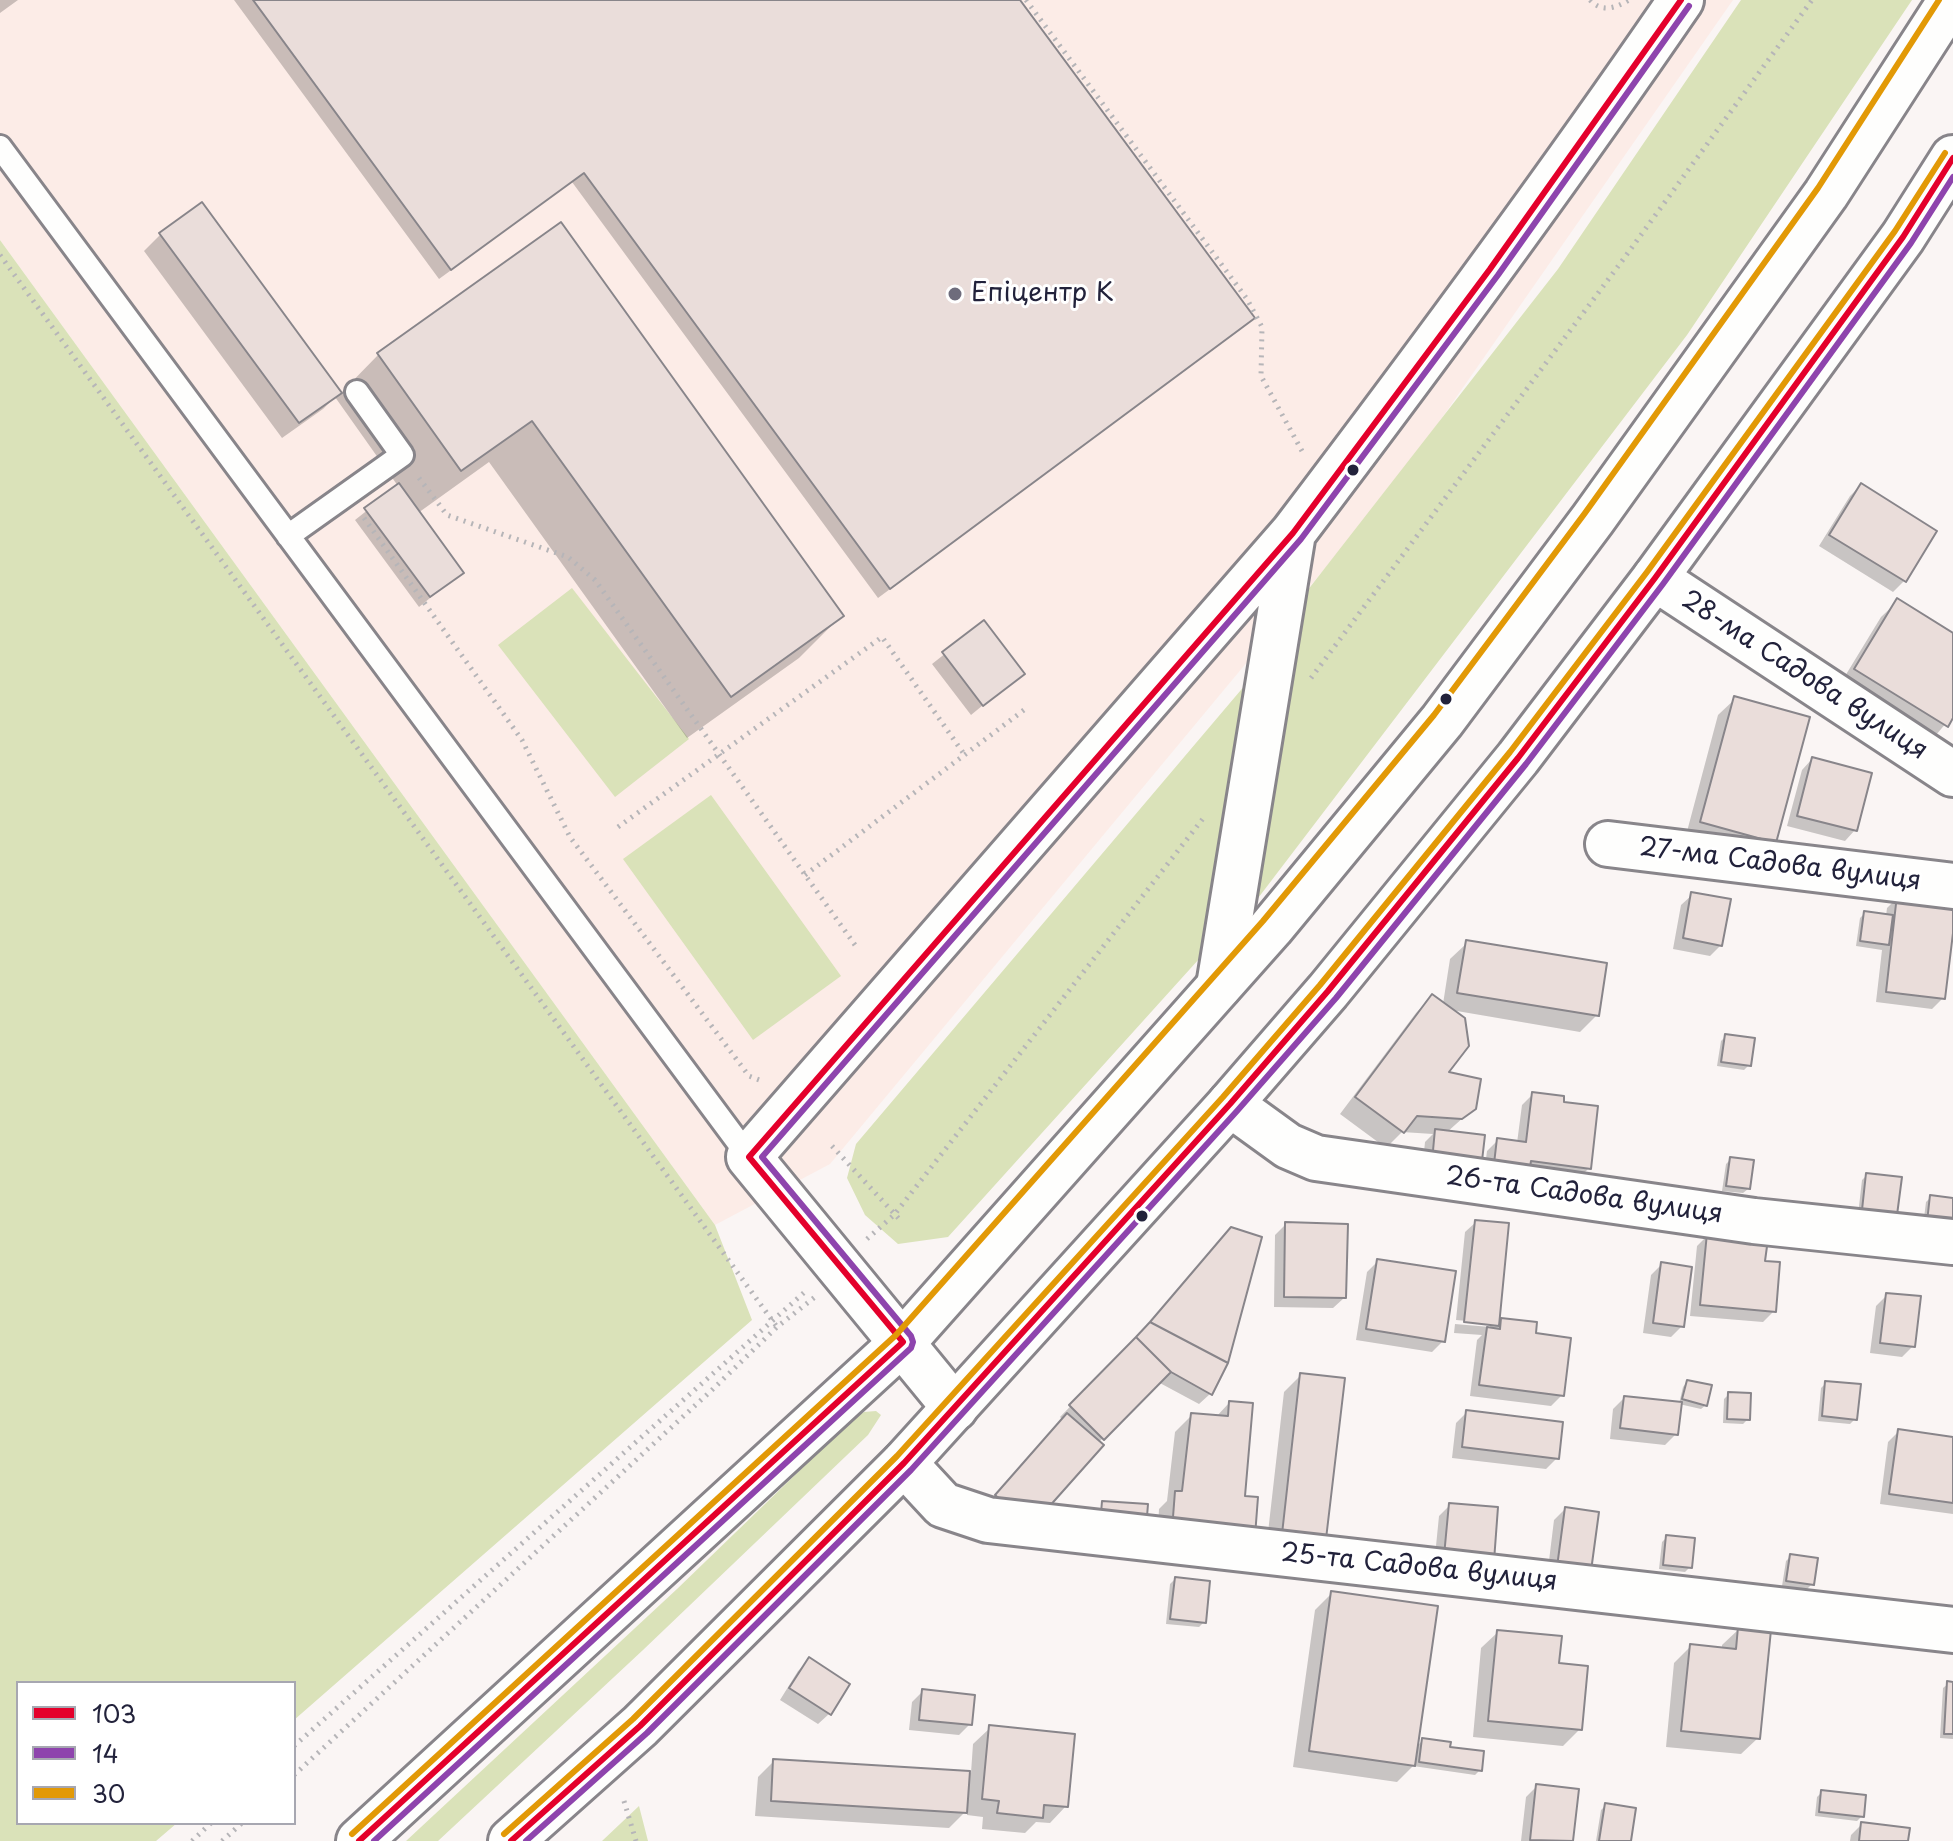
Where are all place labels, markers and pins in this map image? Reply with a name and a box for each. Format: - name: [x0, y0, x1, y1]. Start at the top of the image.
- place label: Епіцентр К: [971, 278, 1114, 310]
- marker: Епіцентр К: [946, 285, 964, 303]
- unlabelled marker: [1345, 462, 1361, 478]
- unlabelled marker: [1438, 691, 1454, 707]
- unlabelled marker: [1134, 1208, 1150, 1224]

